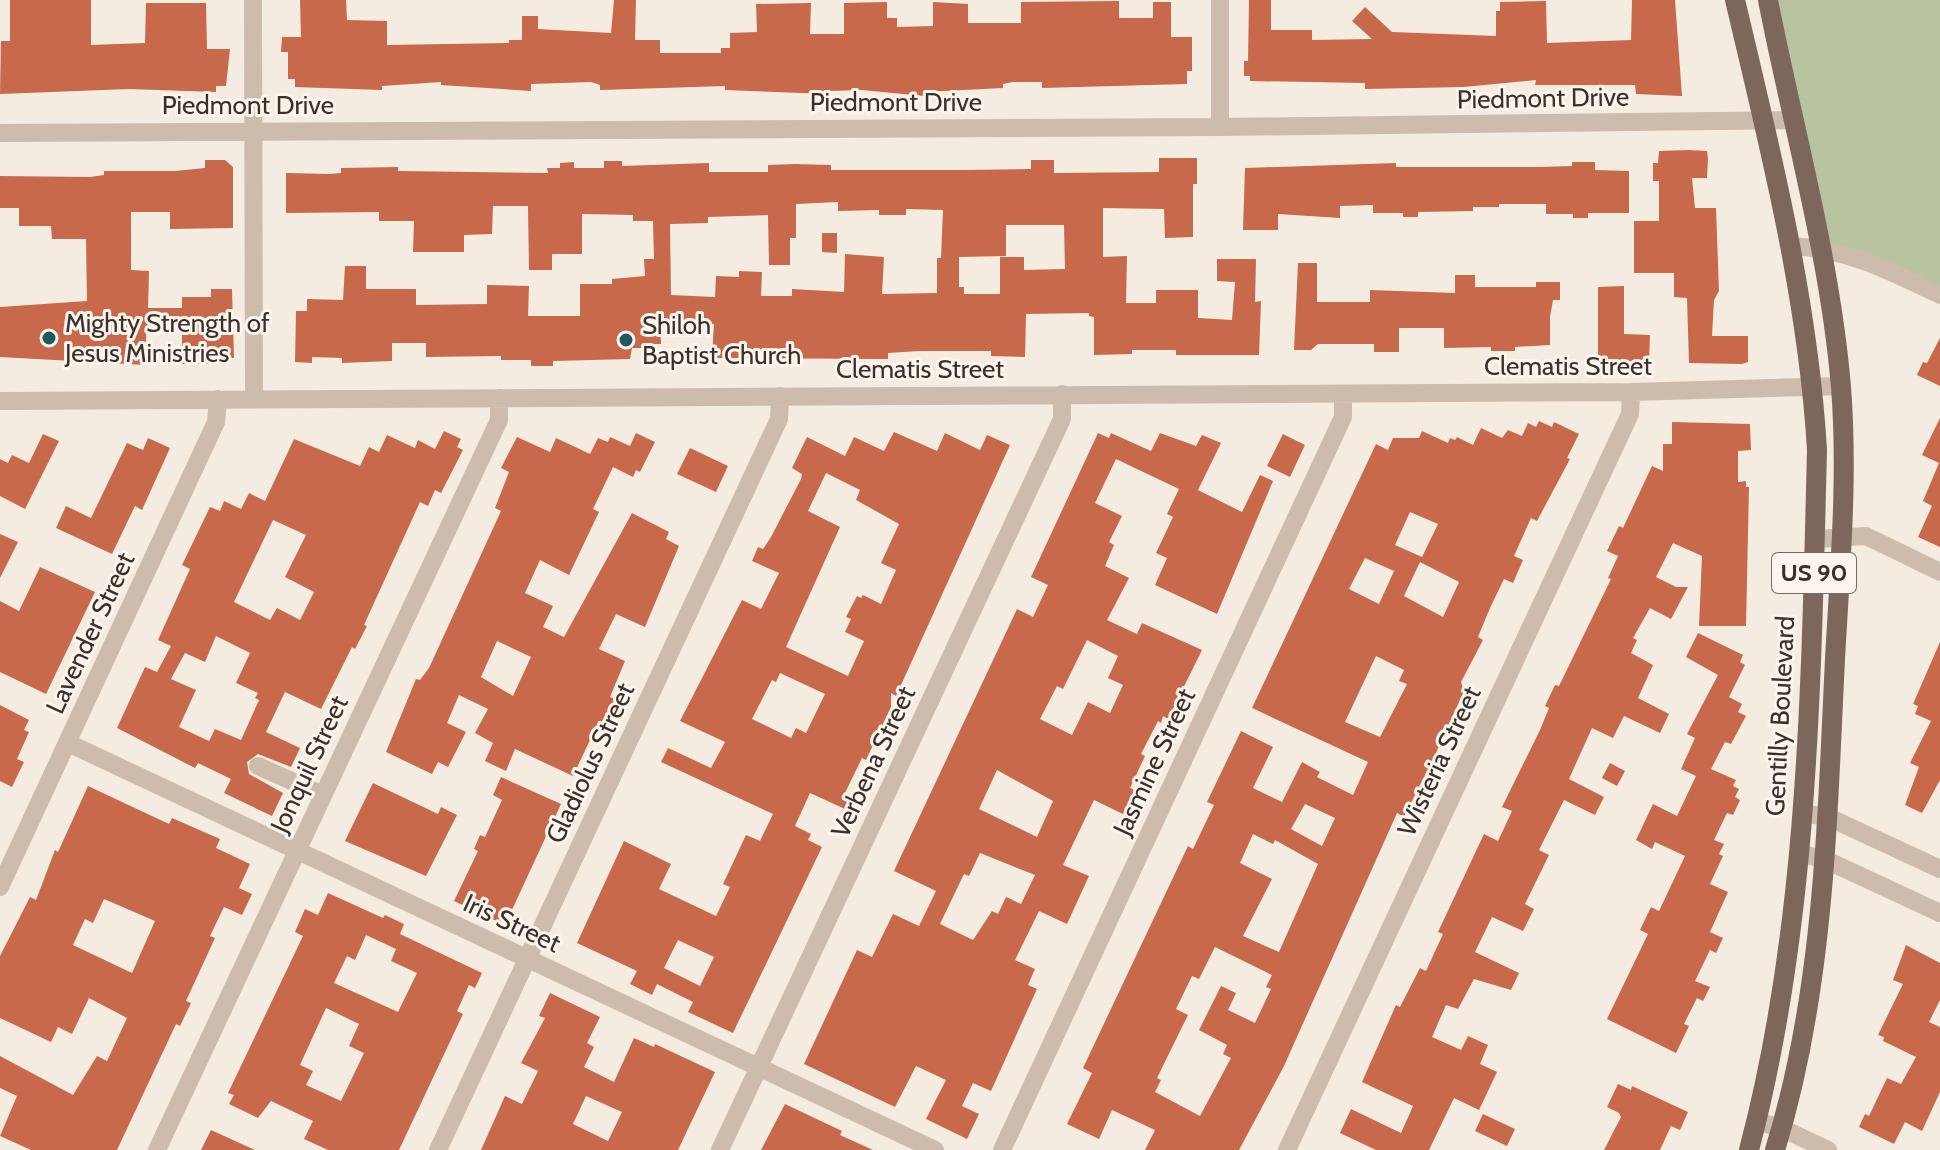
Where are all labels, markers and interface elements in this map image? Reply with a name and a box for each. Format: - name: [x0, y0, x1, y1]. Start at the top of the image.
- street label: Piedmont Drive: [1457, 80, 1629, 116]
- street label: Piedmont Drive: [810, 86, 982, 118]
- street label: Piedmont Drive: [162, 89, 334, 121]
- place label: Mighty Strength of Jesus Ministries: [64, 307, 270, 369]
- place label: Shiloh Baptist Church: [642, 309, 801, 371]
- marker: Mighty Strength of Jesus Ministries: [40, 329, 58, 347]
- marker: Shiloh Baptist Church: [617, 331, 635, 349]
- street label: Clematis Street: [1484, 350, 1652, 382]
- street label: Clematis Street: [836, 353, 1004, 385]
- street label: Lavender Street: [39, 547, 141, 719]
- road number: US 90: [1772, 553, 1856, 593]
- street label: Gentilly Boulevard: [1759, 615, 1801, 817]
- street label: Gladiolus Street: [539, 677, 641, 848]
- street label: Verbena Street: [824, 681, 922, 843]
- street label: Wisteria Street: [1390, 681, 1488, 841]
- street label: Jasmine Street: [1106, 683, 1202, 841]
- street label: Jonquil Street: [263, 690, 355, 839]
- street label: Iris Street: [458, 887, 566, 959]

